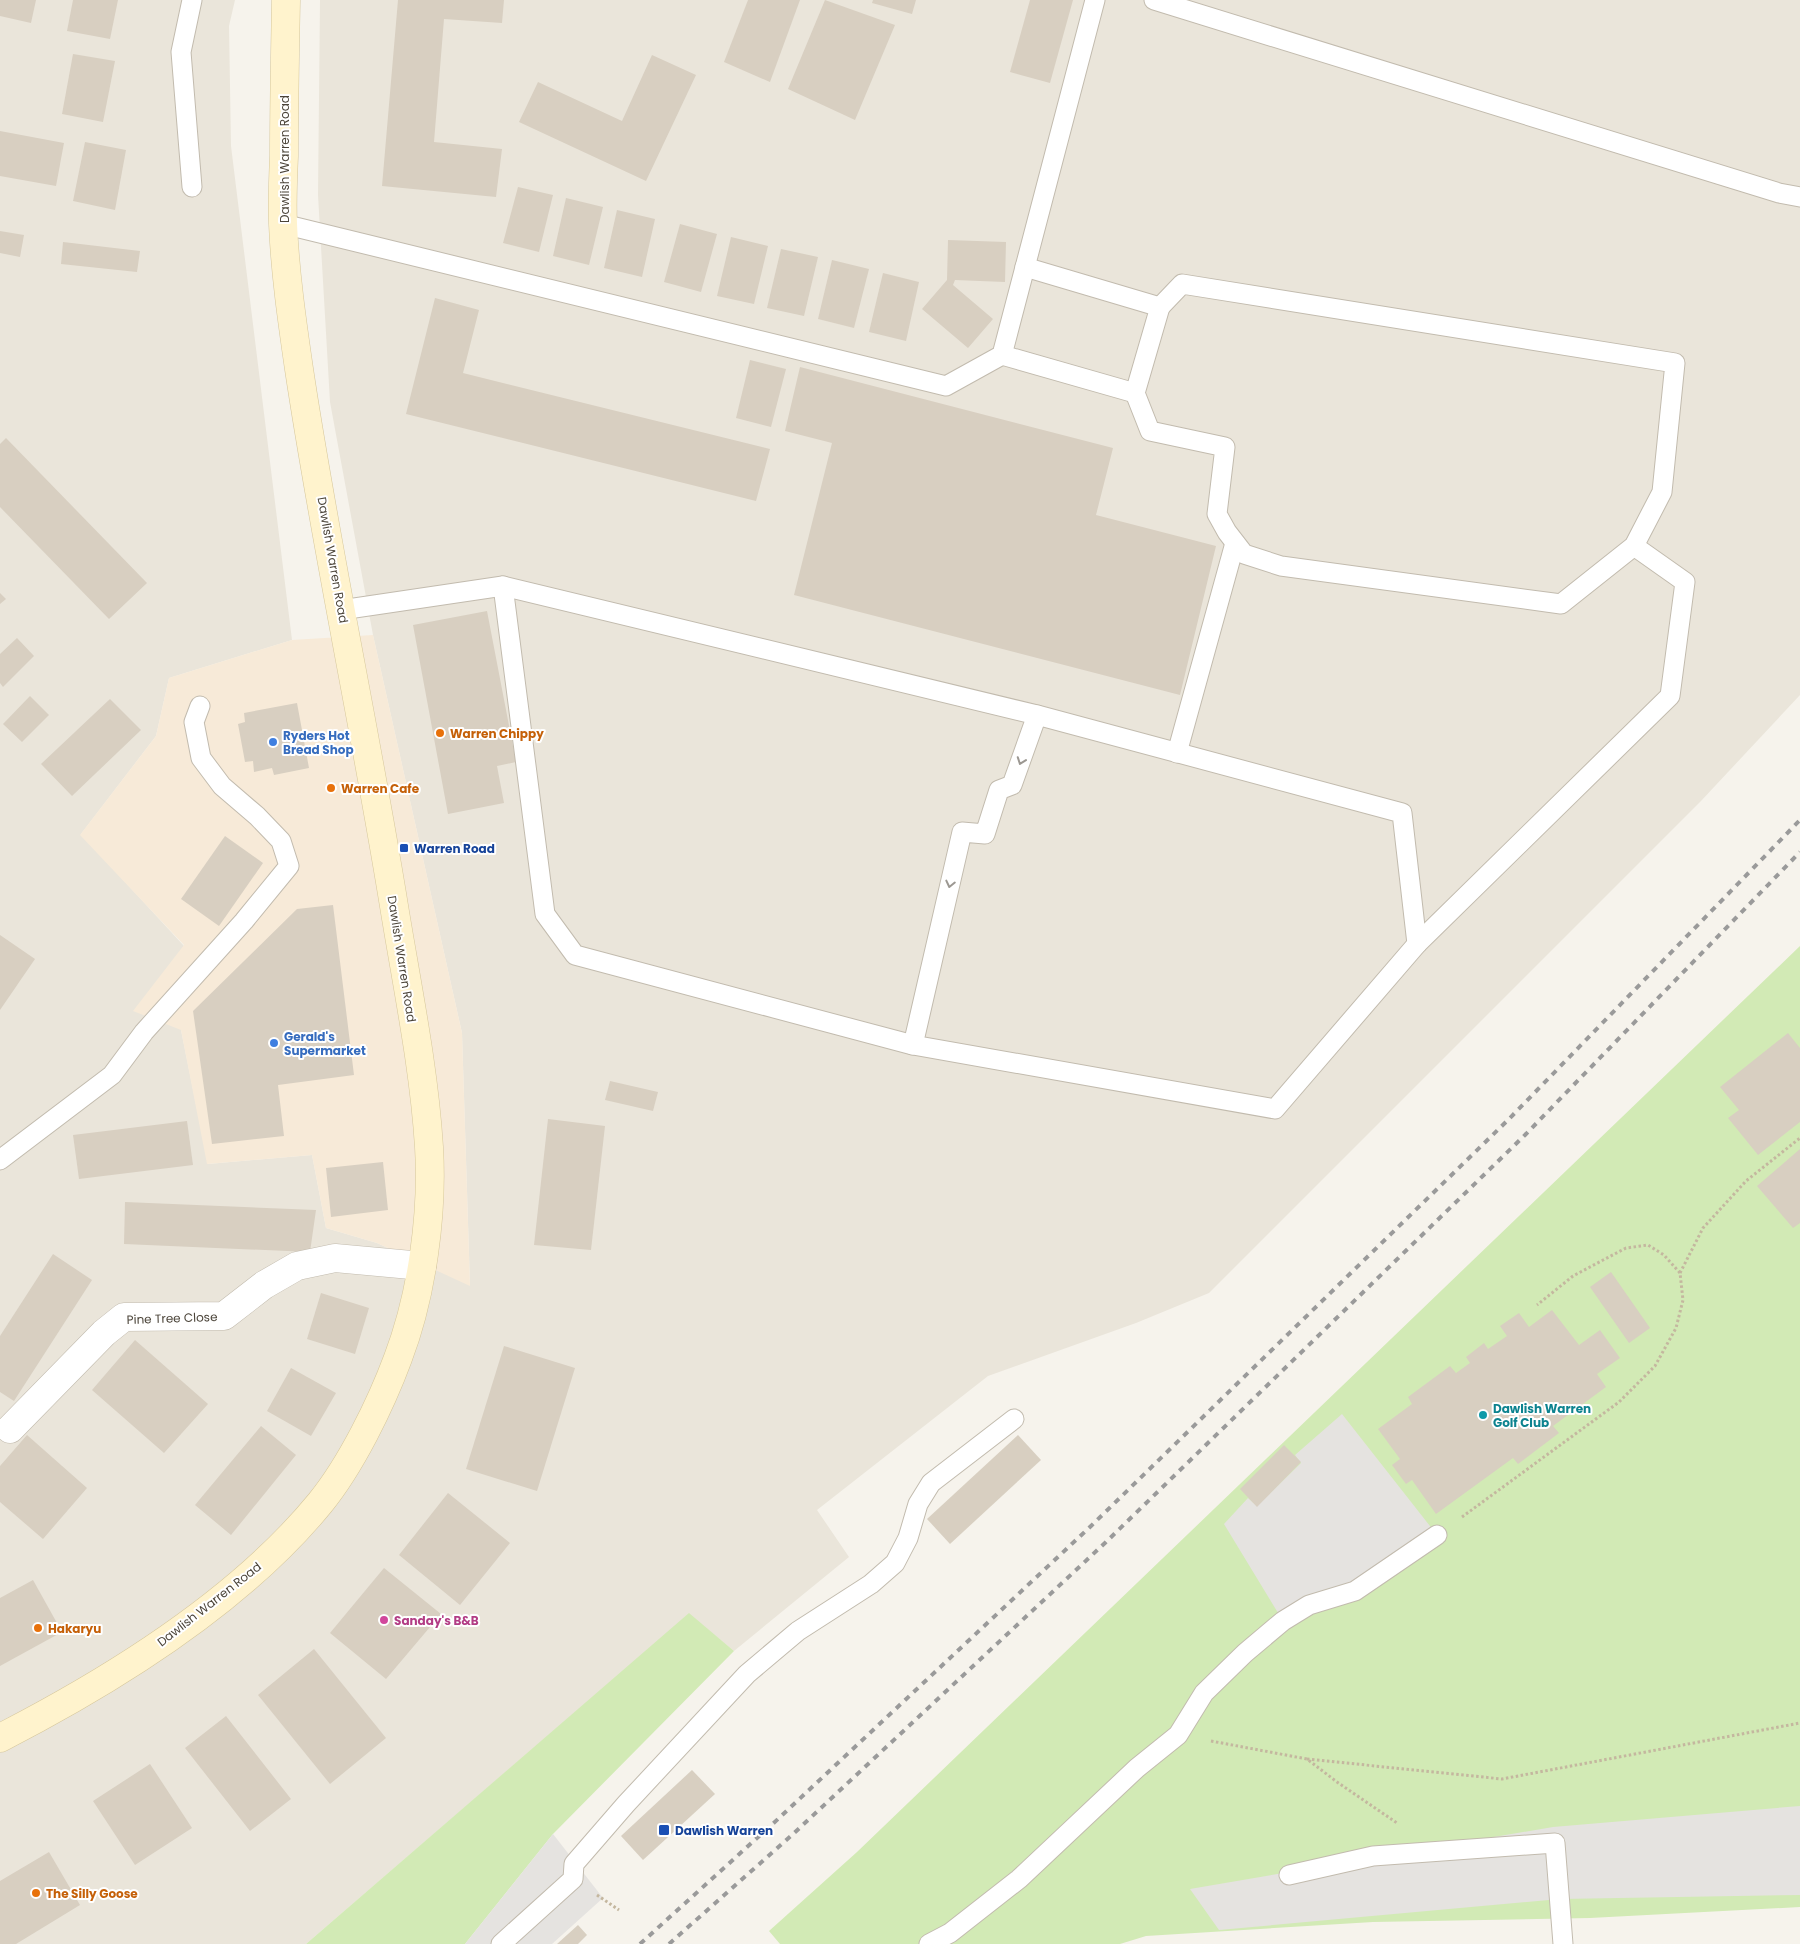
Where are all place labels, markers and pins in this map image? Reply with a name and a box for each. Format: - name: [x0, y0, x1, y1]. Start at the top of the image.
- place label: Warren Chippy: [450, 725, 544, 742]
- place label: Ryders Hot Bread Shop: [283, 727, 354, 758]
- marker: Warren Chippy: [434, 727, 446, 739]
- marker: Ryders Hot Bread Shop: [267, 736, 279, 748]
- place label: Warren Cafe: [341, 780, 420, 797]
- marker: Warren Cafe: [325, 782, 337, 794]
- place label: Warren Road: [414, 840, 495, 857]
- marker: Warren Road: [398, 842, 410, 854]
- place label: Gerald's Supermarket: [284, 1028, 366, 1059]
- marker: Gerald's Supermarket: [268, 1037, 280, 1049]
- place label: Dawlish Warren Golf Club: [1493, 1400, 1591, 1431]
- marker: Dawlish Warren Golf Club: [1477, 1409, 1489, 1421]
- place label: Sanday's B&B: [394, 1612, 479, 1629]
- marker: Sanday's B&B: [378, 1614, 390, 1626]
- place label: Hakaryu: [48, 1620, 101, 1637]
- marker: Hakaryu: [32, 1622, 44, 1634]
- place label: Dawlish Warren: [675, 1822, 773, 1839]
- marker: Dawlish Warren: [657, 1823, 671, 1837]
- place label: The Silly Goose: [46, 1885, 138, 1902]
- marker: The Silly Goose: [30, 1887, 42, 1899]

